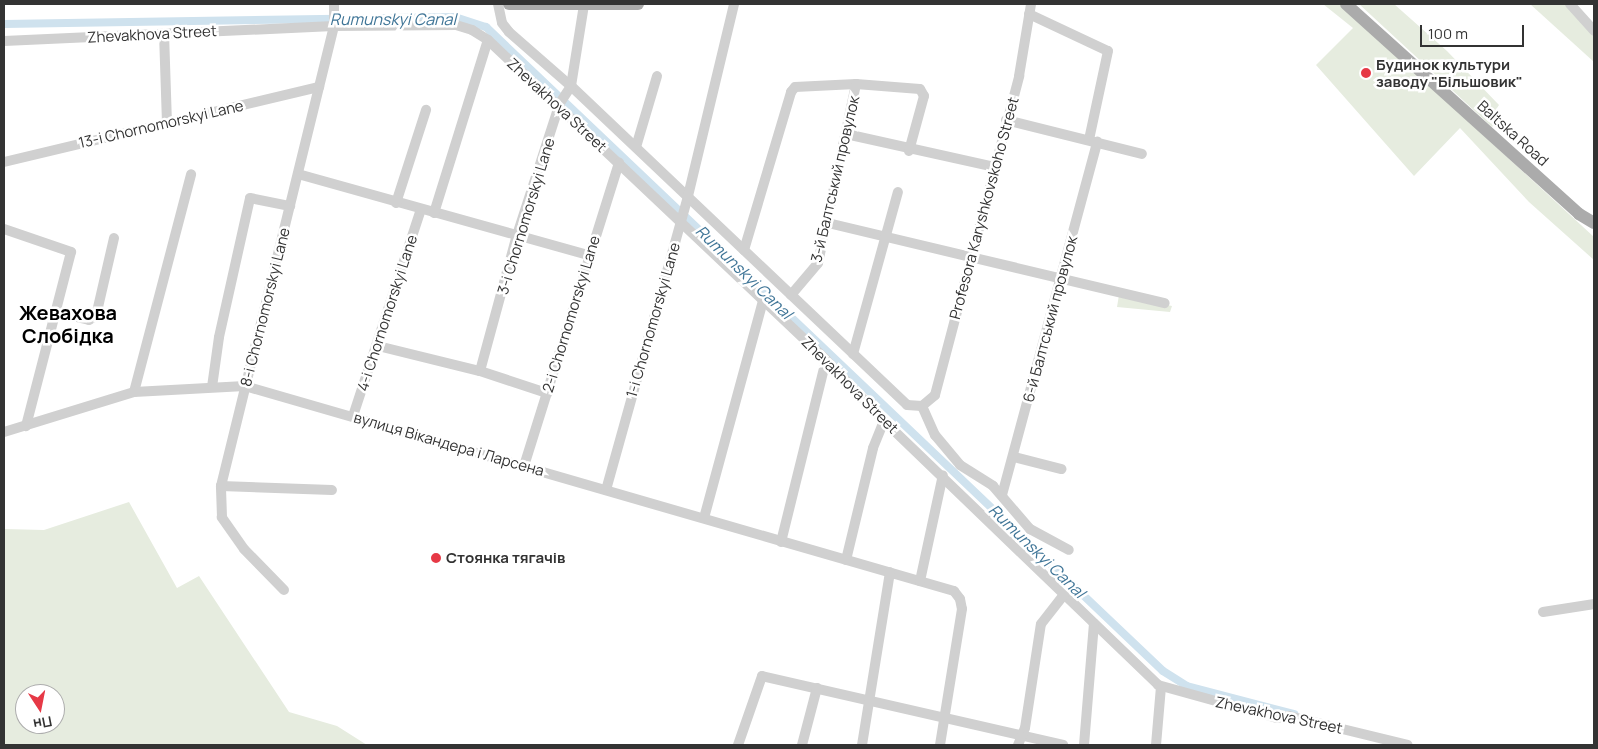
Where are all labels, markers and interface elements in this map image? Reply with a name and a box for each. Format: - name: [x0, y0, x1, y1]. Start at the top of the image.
- water label: Rumunskyi Canal: [330, 9, 456, 29]
- scale bar: [1423, 15, 1527, 47]
- street label: Zhevakhova Street: [87, 22, 217, 46]
- text: 100 m: [1428, 23, 1468, 44]
- street label: Zhevakhova Street: [503, 54, 611, 156]
- place label: Будинок культури заводу "Більшовик": [1376, 55, 1523, 90]
- marker: Будинок культури заводу "Більшовик": [1360, 67, 1372, 79]
- street label: 3-й Балтський провулок: [807, 94, 863, 264]
- street label: Profesora Karyshkovskoho Street: [946, 95, 1022, 321]
- street label: 13-i Chornomorskyi Lane: [77, 96, 245, 152]
- street label: Baltska Road: [1474, 96, 1552, 170]
- street label: 3-i Chornomorskyi Lane: [494, 136, 558, 296]
- water label: Rumunskyi Canal: [692, 221, 796, 323]
- street label: 8-i Chornomorskyi Lane: [237, 226, 293, 388]
- street label: 4-i Chornomorskyi Lane: [353, 233, 421, 393]
- street label: 2-i Chornomorskyi Lane: [539, 233, 603, 395]
- street label: 6-й Балтський провулок: [1019, 234, 1081, 404]
- street label: 1-i Chornomorskyi Lane: [622, 240, 684, 400]
- district label: Жевахова Слобідка: [19, 300, 117, 347]
- street label: Zhevakhova Street: [798, 333, 902, 437]
- street label: вулиця Вікандера і Ларсена: [352, 408, 546, 480]
- water label: Rumunskyi Canal: [985, 500, 1089, 602]
- place label: Стоянка тягачів: [446, 549, 565, 567]
- marker: Стоянка тягачів: [430, 552, 442, 564]
- north arrow: [15, 684, 65, 734]
- street label: Zhevakhova Street: [1214, 693, 1344, 737]
- text: Пн: [32, 712, 54, 734]

